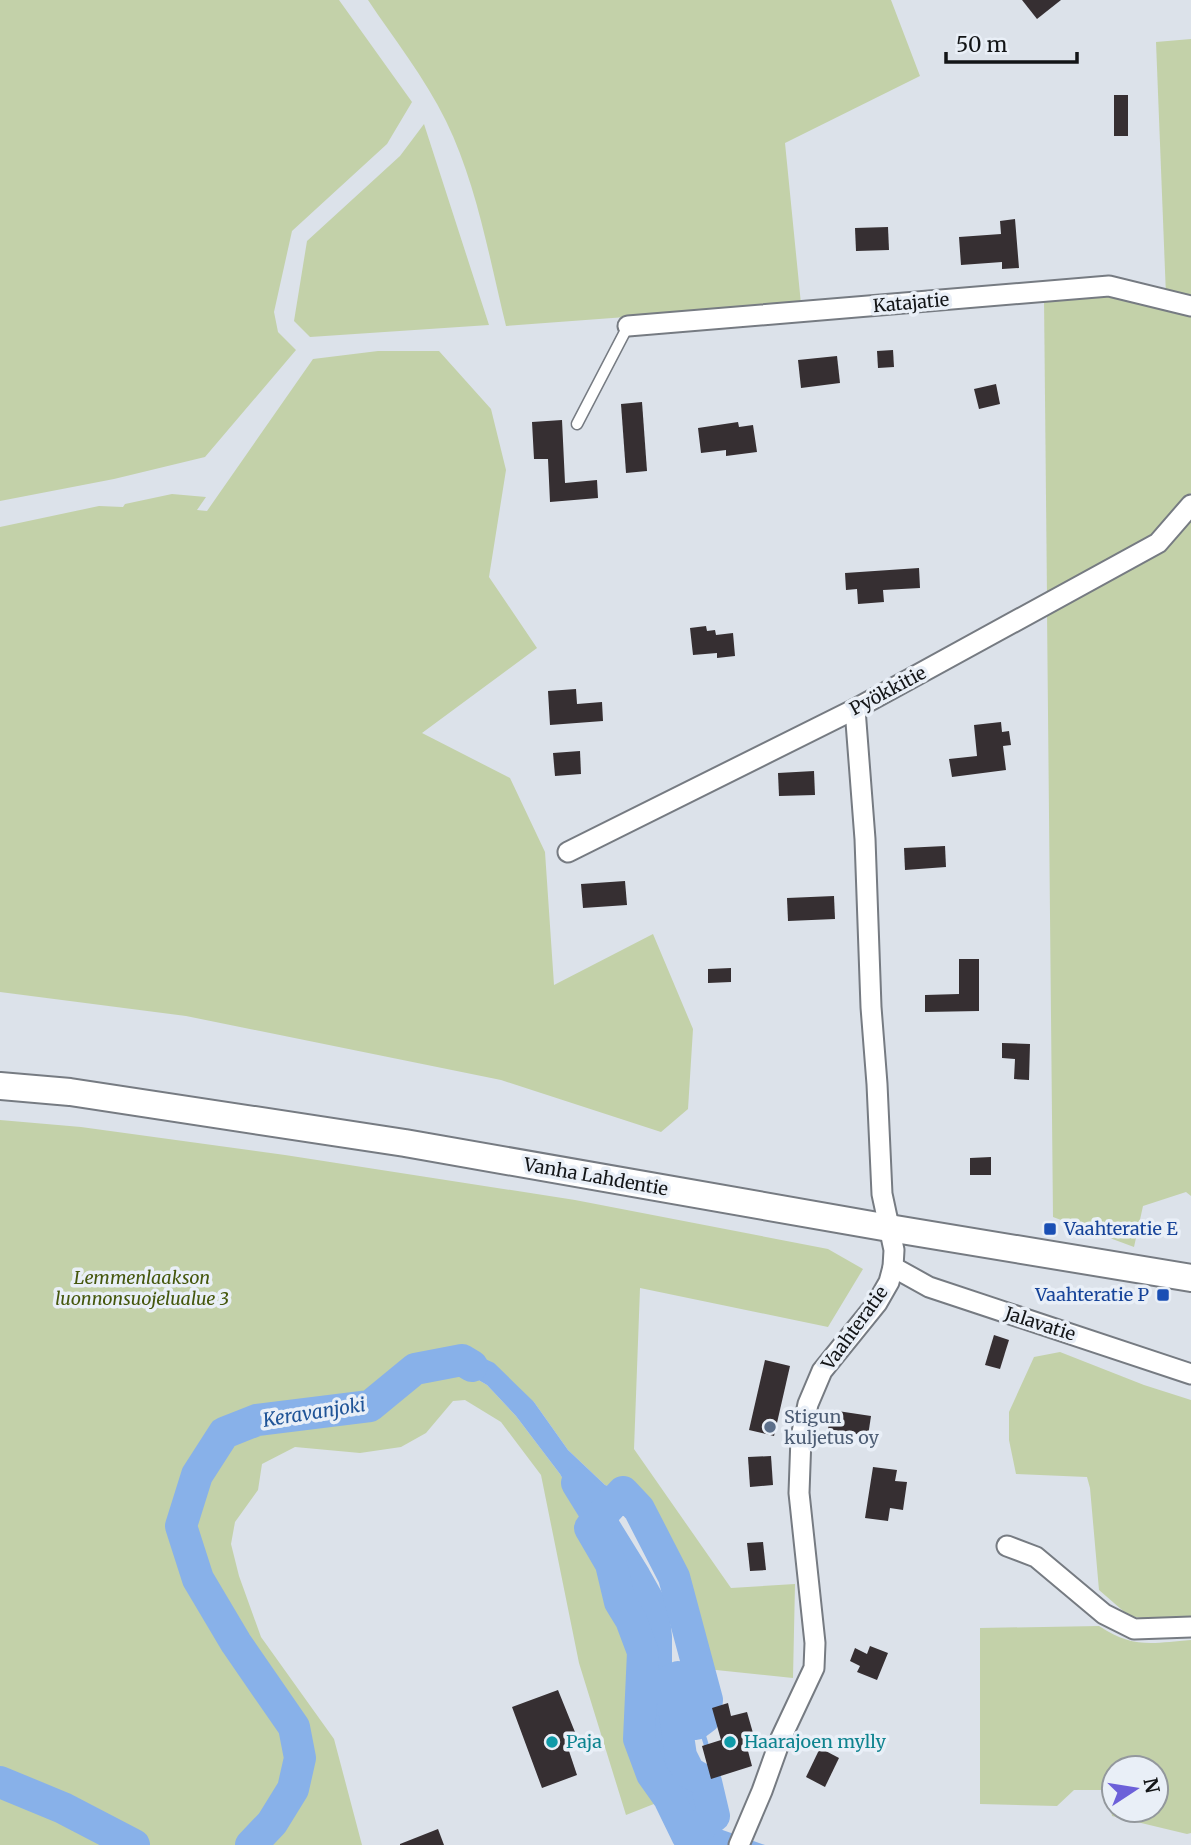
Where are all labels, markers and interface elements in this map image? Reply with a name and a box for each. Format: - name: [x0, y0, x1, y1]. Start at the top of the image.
- scale bar: [946, 21, 1077, 65]
- text: 50 m: [956, 31, 1007, 58]
- street label: Katajatie: [872, 288, 950, 317]
- street label: Pyökkitie: [846, 661, 930, 720]
- street label: Vanha Lahdentie: [521, 1152, 670, 1201]
- place label: Vaahteratie E: [1063, 1217, 1178, 1240]
- marker: Vaahteratie E: [1042, 1221, 1058, 1237]
- park label: Lemmenlaakson luonnonsuojelualue 3: [55, 1266, 229, 1310]
- street label: Vaahteratie: [816, 1281, 893, 1375]
- place label: Vaahteratie P: [1034, 1283, 1149, 1306]
- marker: Vaahteratie P: [1155, 1287, 1171, 1303]
- street label: Jalavatie: [1001, 1301, 1078, 1346]
- water label: Keravanjoki: [260, 1392, 367, 1432]
- place label: Stigun kuljetus oy: [784, 1405, 879, 1449]
- marker: Stigun kuljetus oy: [762, 1419, 778, 1435]
- place label: Paja: [566, 1730, 602, 1753]
- place label: Haarajoen mylly: [744, 1730, 886, 1753]
- marker: Paja: [544, 1734, 560, 1750]
- marker: Haarajoen mylly: [722, 1734, 738, 1750]
- north arrow: [1100, 1754, 1170, 1824]
- text: N: [1138, 1776, 1165, 1795]

